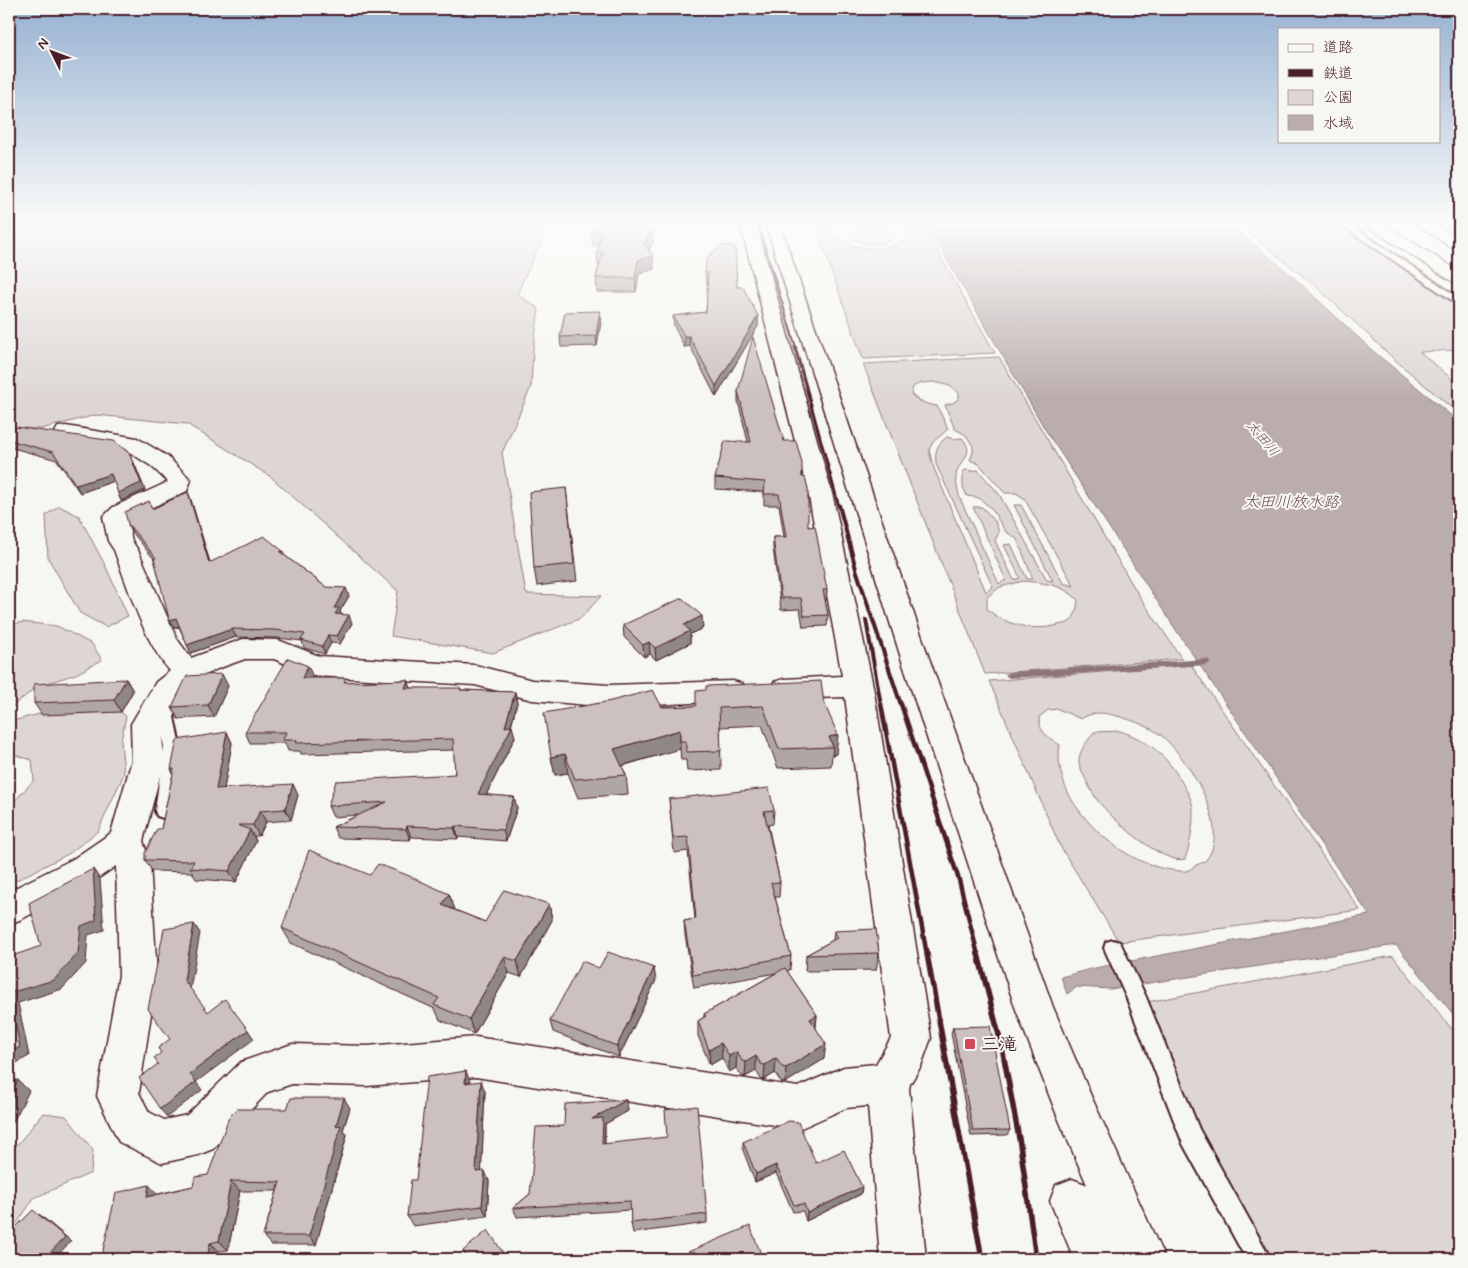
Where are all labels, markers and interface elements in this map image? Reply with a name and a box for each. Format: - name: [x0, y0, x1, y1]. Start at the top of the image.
- north arrow: [28, 28, 78, 78]
- legend: [1278, 28, 1440, 142]
- text: N: [33, 34, 53, 53]
- text: 道路: [1323, 38, 1353, 58]
- text: 鉄道: [1323, 64, 1353, 84]
- text: 公園: [1323, 88, 1353, 108]
- text: 水域: [1323, 114, 1353, 134]
- water label: 太田川: [1242, 417, 1283, 461]
- water label: 太田川放水路: [1243, 492, 1340, 513]
- place label: 三滝: [981, 1033, 1017, 1057]
- marker: 三滝: [963, 1037, 977, 1051]

